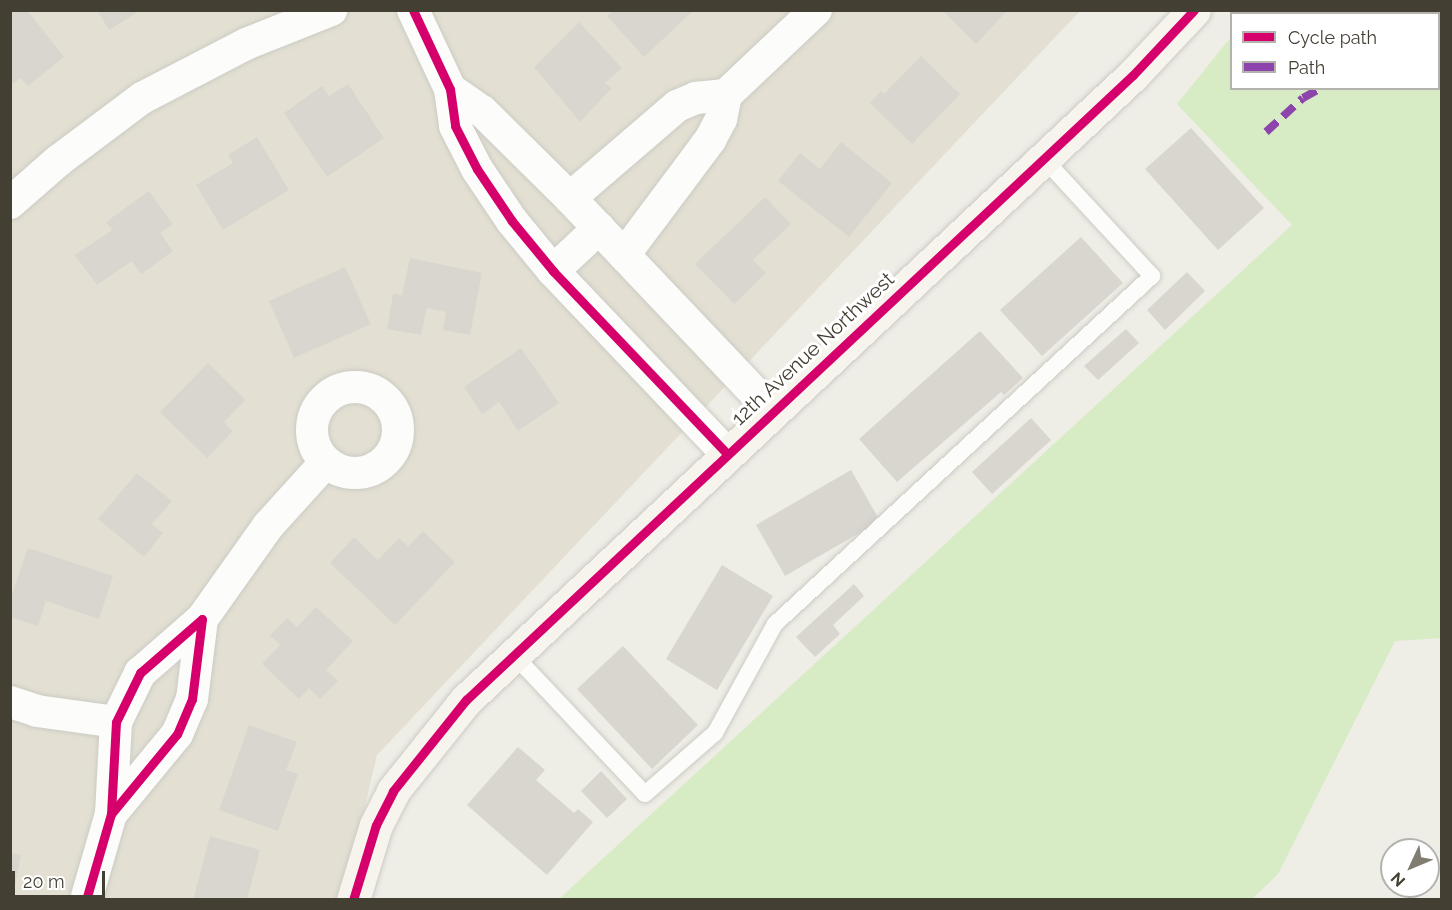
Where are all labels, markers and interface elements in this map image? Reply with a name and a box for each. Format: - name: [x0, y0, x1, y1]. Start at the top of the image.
- legend: [1230, 12, 1440, 90]
- text: Cycle path: [1288, 27, 1377, 48]
- text: Path: [1288, 57, 1325, 78]
- street label: 12th Avenue Northwest: [727, 267, 899, 431]
- north arrow: [1380, 838, 1440, 898]
- scale bar: [15, 859, 108, 897]
- text: N: [1387, 868, 1409, 890]
- text: 20 m: [23, 871, 65, 892]

